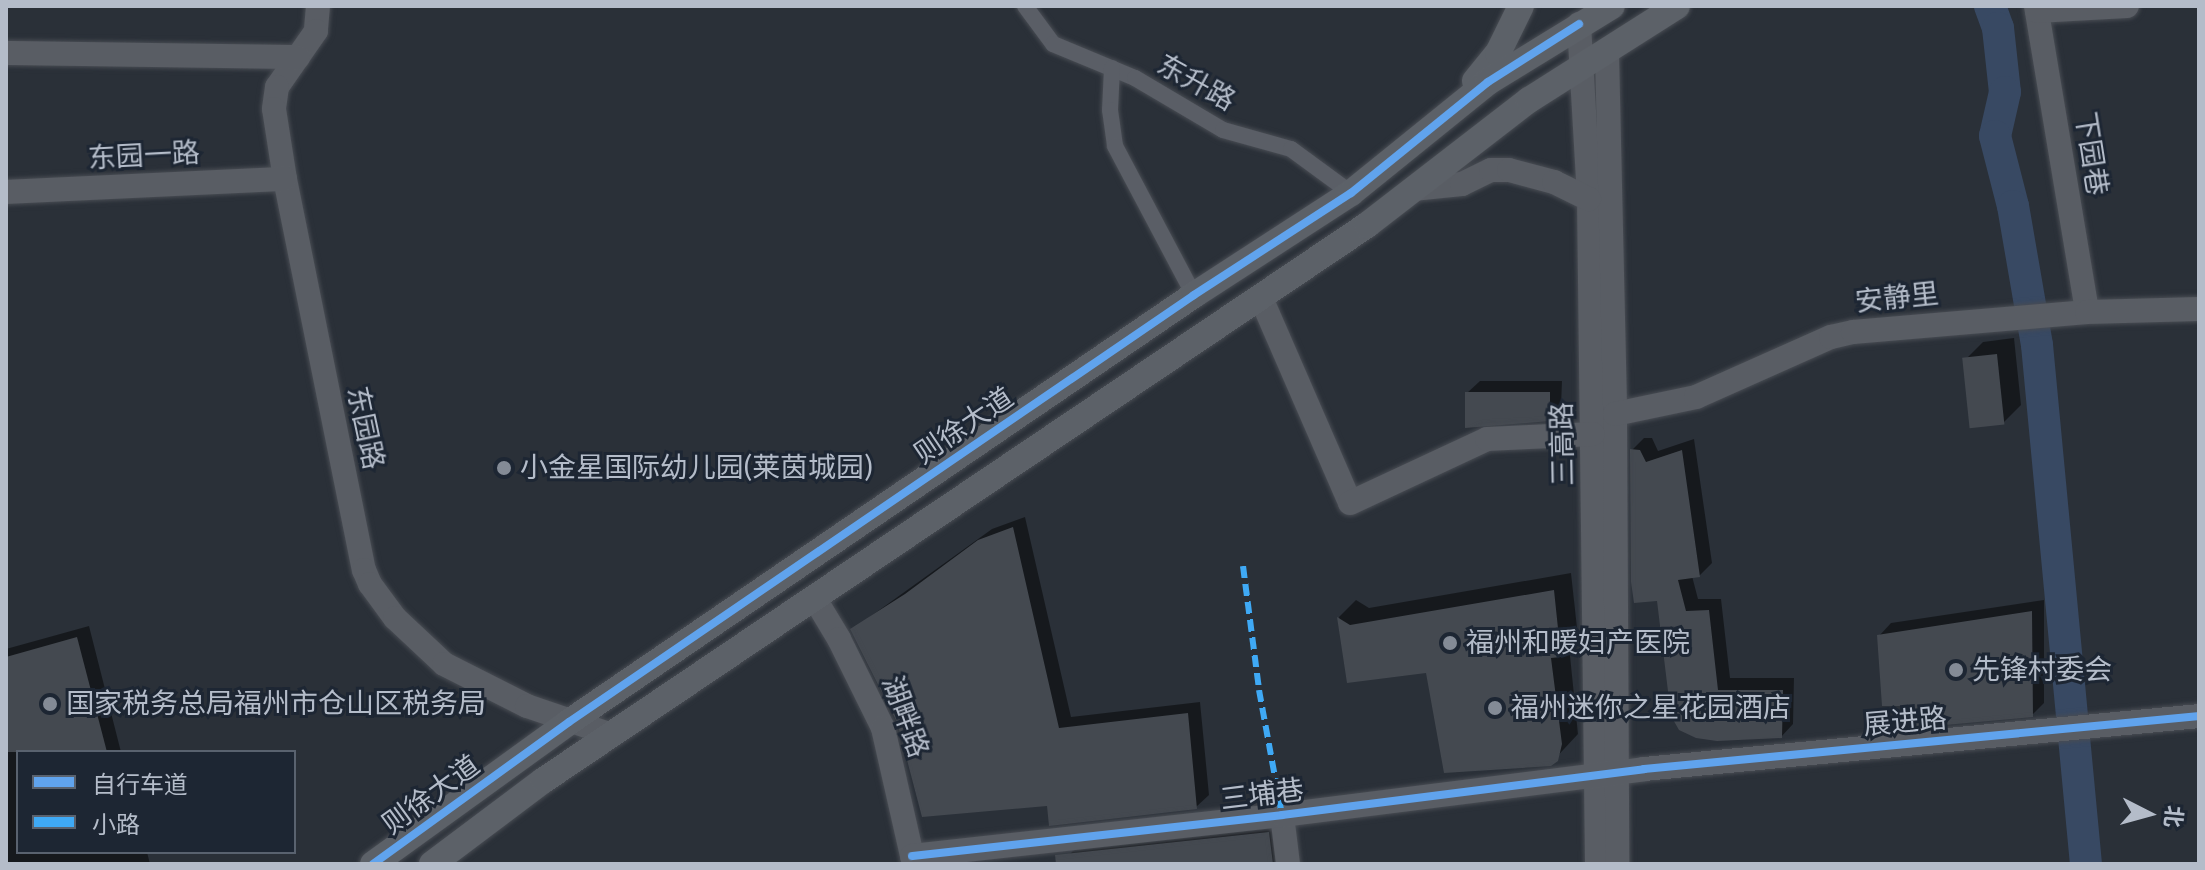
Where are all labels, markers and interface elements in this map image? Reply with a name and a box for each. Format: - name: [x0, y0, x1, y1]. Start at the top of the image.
- street label: 东升路: [1151, 48, 1241, 118]
- street label: 下园巷: [2068, 110, 2114, 198]
- street label: 东园一路: [87, 136, 201, 176]
- street label: 安静里: [1853, 277, 1941, 319]
- street label: 则徐大道: [908, 381, 1020, 471]
- street label: 东园路: [340, 383, 390, 473]
- street label: 三高路: [1545, 402, 1581, 486]
- place label: 小金星国际幼儿园(莱茵城园): [520, 451, 873, 485]
- marker: 小金星国际幼儿园(莱茵城园): [495, 459, 513, 477]
- place label: 福州和暖妇产医院: [1466, 626, 1690, 660]
- marker: 福州和暖妇产医院: [1441, 634, 1459, 652]
- place label: 先锋村委会: [1972, 653, 2112, 687]
- marker: 先锋村委会: [1947, 661, 1965, 679]
- street label: 湖畔路: [875, 672, 935, 762]
- place label: 国家税务总局福州市仓山区税务局: [66, 687, 486, 721]
- place label: 福州迷你之星花园酒店: [1511, 691, 1791, 725]
- marker: 国家税务总局福州市仓山区税务局: [41, 695, 59, 713]
- marker: 福州迷你之星花园酒店: [1486, 699, 1504, 717]
- street label: 展进路: [1862, 702, 1948, 742]
- street label: 则徐大道: [376, 748, 486, 842]
- legend: [16, 750, 296, 854]
- text: 自行车道: [92, 771, 188, 799]
- street label: 三埔巷: [1218, 773, 1306, 817]
- north arrow: [2109, 774, 2189, 854]
- text: 北: [2159, 804, 2188, 829]
- text: 小路: [92, 811, 140, 839]

